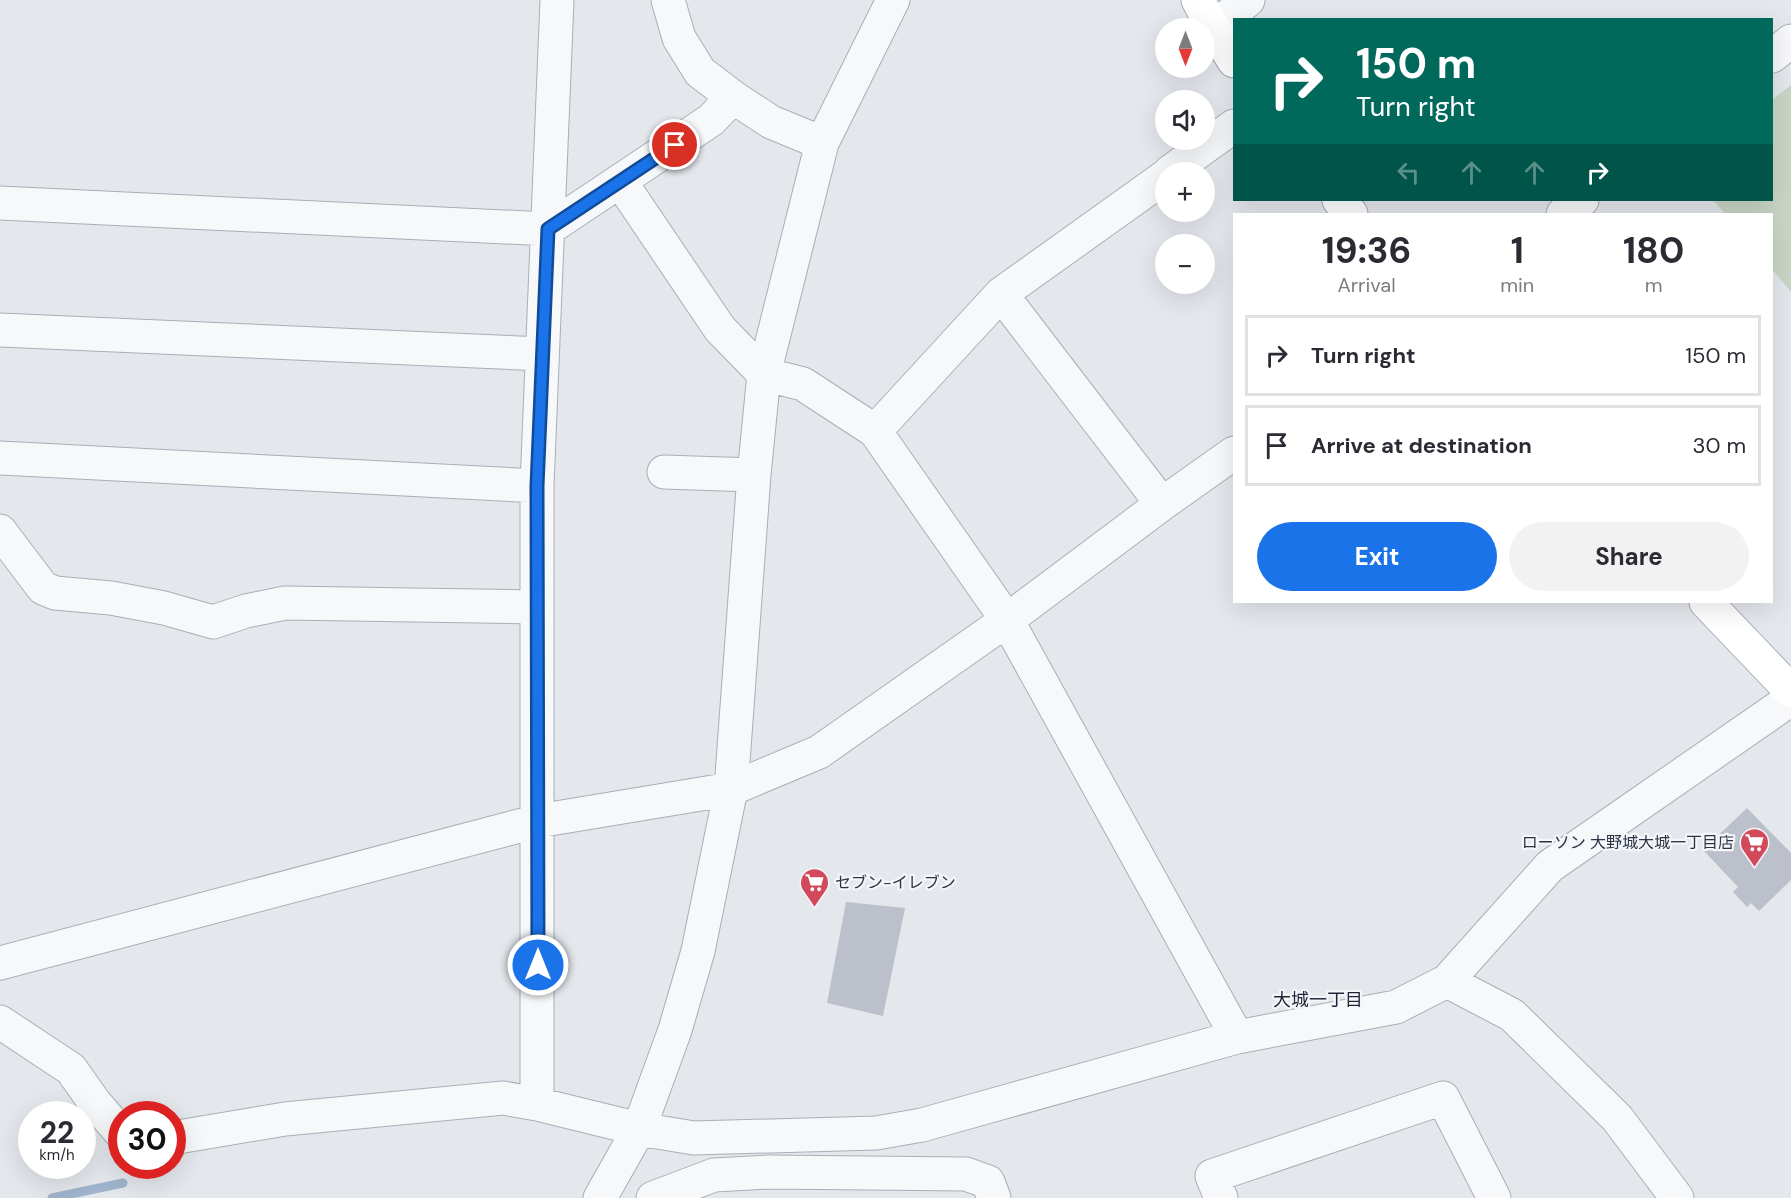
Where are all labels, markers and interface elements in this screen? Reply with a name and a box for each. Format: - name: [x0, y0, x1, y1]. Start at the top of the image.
- north arrow: [1155, 18, 1215, 78]
- map controls: [1155, 18, 1215, 294]
- text: 150 m: [1356, 36, 1476, 91]
- icon: right: [1257, 42, 1335, 120]
- text: Turn right: [1356, 89, 1476, 124]
- button: sound: [1155, 90, 1215, 150]
- pin: [649, 119, 700, 170]
- icon: arrive: [658, 128, 691, 161]
- icon: left: [1392, 156, 1425, 189]
- icon: ahead: [1455, 156, 1488, 189]
- icon: ahead: [1518, 156, 1551, 189]
- icon: right: [1581, 156, 1614, 189]
- button: +: [1155, 162, 1215, 222]
- text: 19:36: [1322, 227, 1411, 274]
- text: 1: [1511, 227, 1524, 274]
- text: 180: [1623, 227, 1684, 274]
- button: −: [1155, 234, 1215, 294]
- text: Arrival: [1337, 272, 1396, 298]
- text: min: [1500, 272, 1534, 298]
- text: m: [1645, 272, 1663, 298]
- icon: right: [1260, 339, 1293, 372]
- text: Turn right: [1311, 341, 1416, 370]
- text: 150 m: [1685, 341, 1746, 370]
- icon: arrive: [1260, 429, 1293, 462]
- text: Arrive at destination: [1311, 431, 1532, 460]
- text: 30 m: [1692, 431, 1746, 460]
- button: Exit: [1257, 522, 1497, 591]
- button: Share: [1509, 522, 1749, 591]
- supermarket icon: ローソン 大野城大城一丁目店: [1739, 826, 1771, 868]
- place label: ローソン 大野城大城一丁目店: [1522, 832, 1734, 853]
- supermarket icon: セブン-イレブン: [798, 866, 830, 908]
- place label: セブン-イレブン: [835, 872, 956, 893]
- position arrow: [506, 933, 570, 997]
- district label: 大城一丁目: [1273, 988, 1363, 1012]
- speed limit sign: 30: [108, 1101, 186, 1179]
- text: 22: [40, 1113, 74, 1152]
- text: km/h: [39, 1145, 75, 1165]

